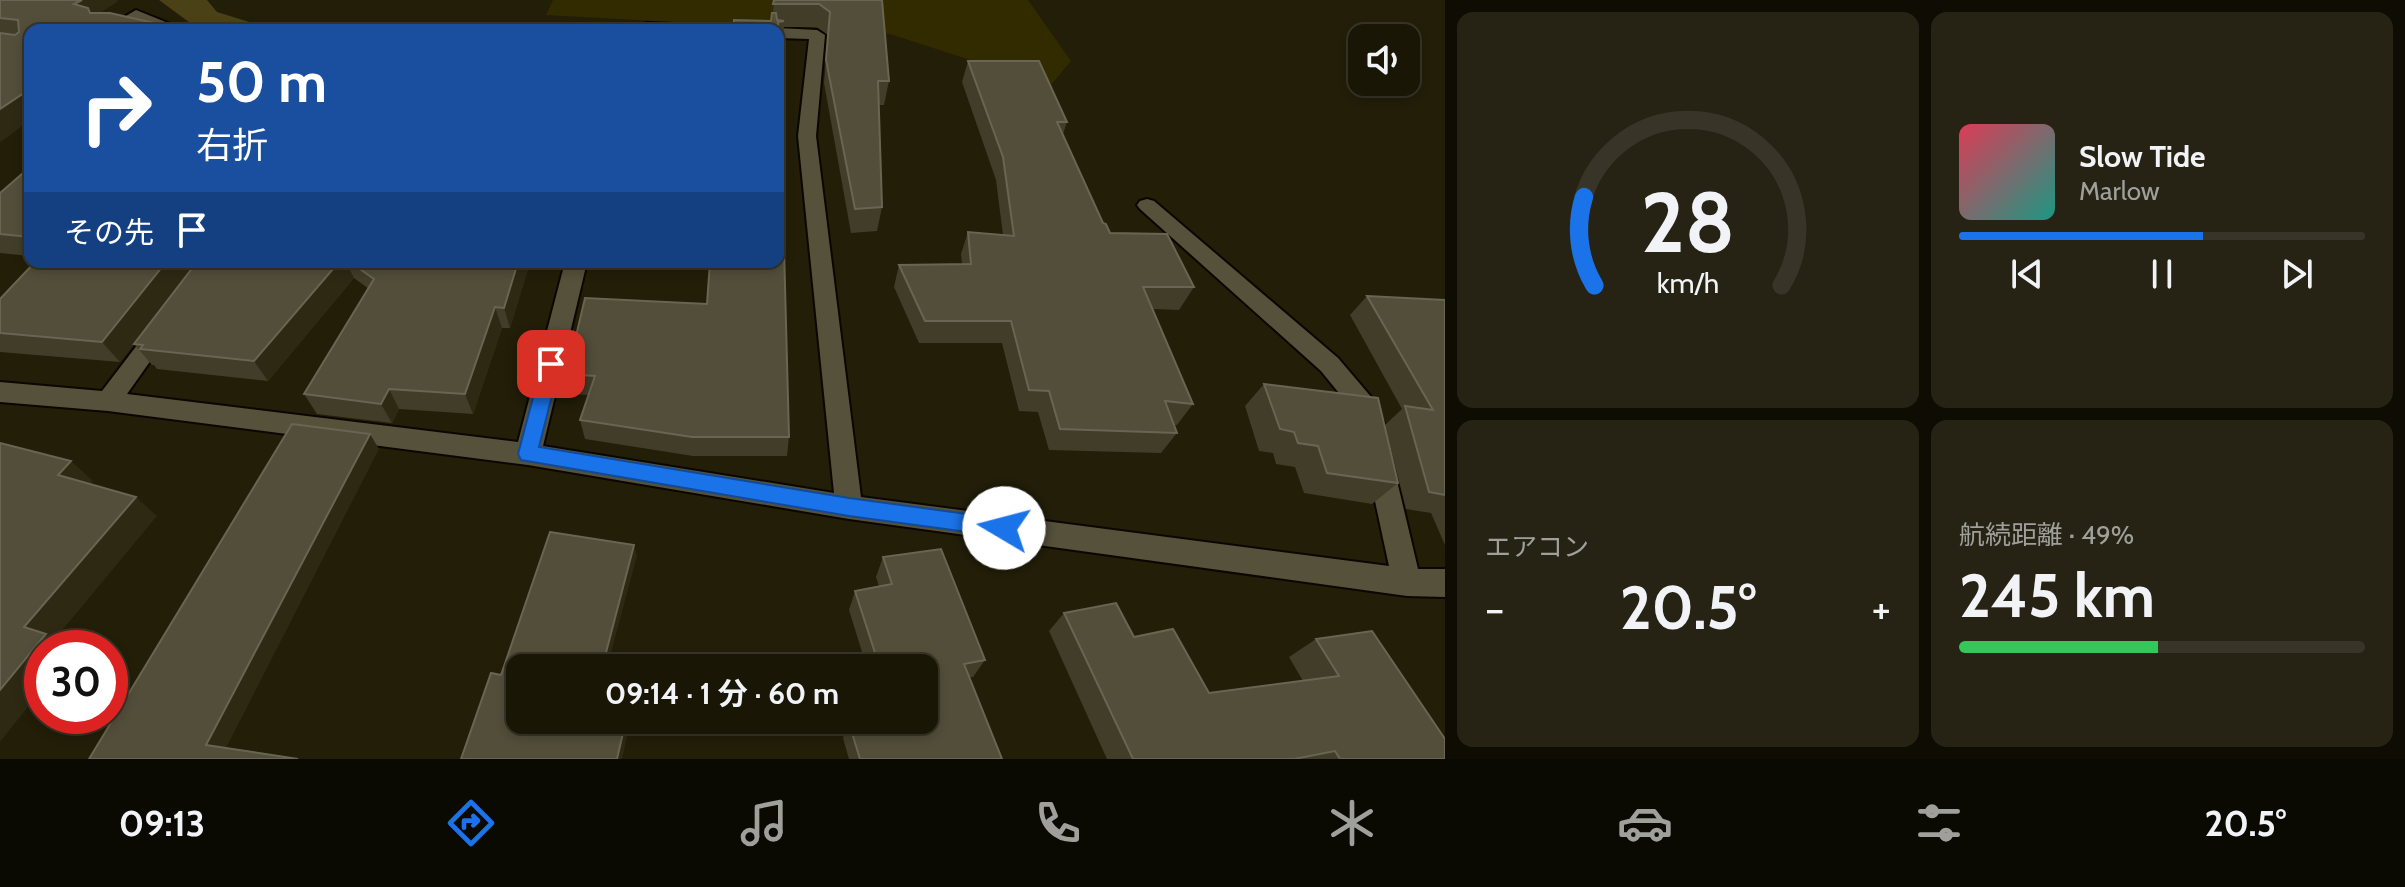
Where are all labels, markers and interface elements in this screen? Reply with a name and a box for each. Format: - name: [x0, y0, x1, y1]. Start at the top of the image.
- map controls: [1348, 24, 1420, 96]
- button: sound: [1348, 24, 1420, 96]
- text: 50 m: [196, 48, 327, 116]
- icon: right: [64, 56, 168, 160]
- text: 右折: [196, 123, 268, 167]
- text: Slow Tide: [2079, 138, 2206, 175]
- text: 28: [1641, 172, 1735, 273]
- text: Marlow: [2079, 175, 2160, 207]
- icon: arrive: [170, 208, 214, 252]
- text: その先: [64, 214, 154, 251]
- icon: previous: [2005, 252, 2049, 296]
- icon: pause: [2140, 252, 2184, 296]
- icon: next: [2275, 252, 2319, 296]
- text: km/h: [1657, 265, 1719, 300]
- pin: [517, 330, 585, 398]
- icon: arrive: [529, 342, 573, 386]
- position arrow: [962, 486, 1046, 570]
- text: 航続距離 · 49%: [1959, 519, 2134, 551]
- text: エアコン: [1485, 531, 1589, 563]
- text: 245 km: [1959, 559, 2155, 632]
- text: 20.5°: [1620, 571, 1756, 644]
- text: −: [1485, 582, 1504, 635]
- text: +: [1872, 582, 1891, 635]
- speed limit sign: 30: [24, 630, 128, 734]
- text: 09:14 · 1 分 · 60 m: [605, 675, 839, 712]
- icon: directions: [443, 795, 499, 851]
- icon: music: [736, 795, 792, 851]
- icon: phone: [1030, 795, 1086, 851]
- icon: climate: [1324, 795, 1380, 851]
- icon: car: [1617, 795, 1673, 851]
- icon: filters: [1911, 795, 1967, 851]
- text: 09:13: [119, 801, 205, 845]
- text: 20.5°: [2204, 801, 2286, 845]

